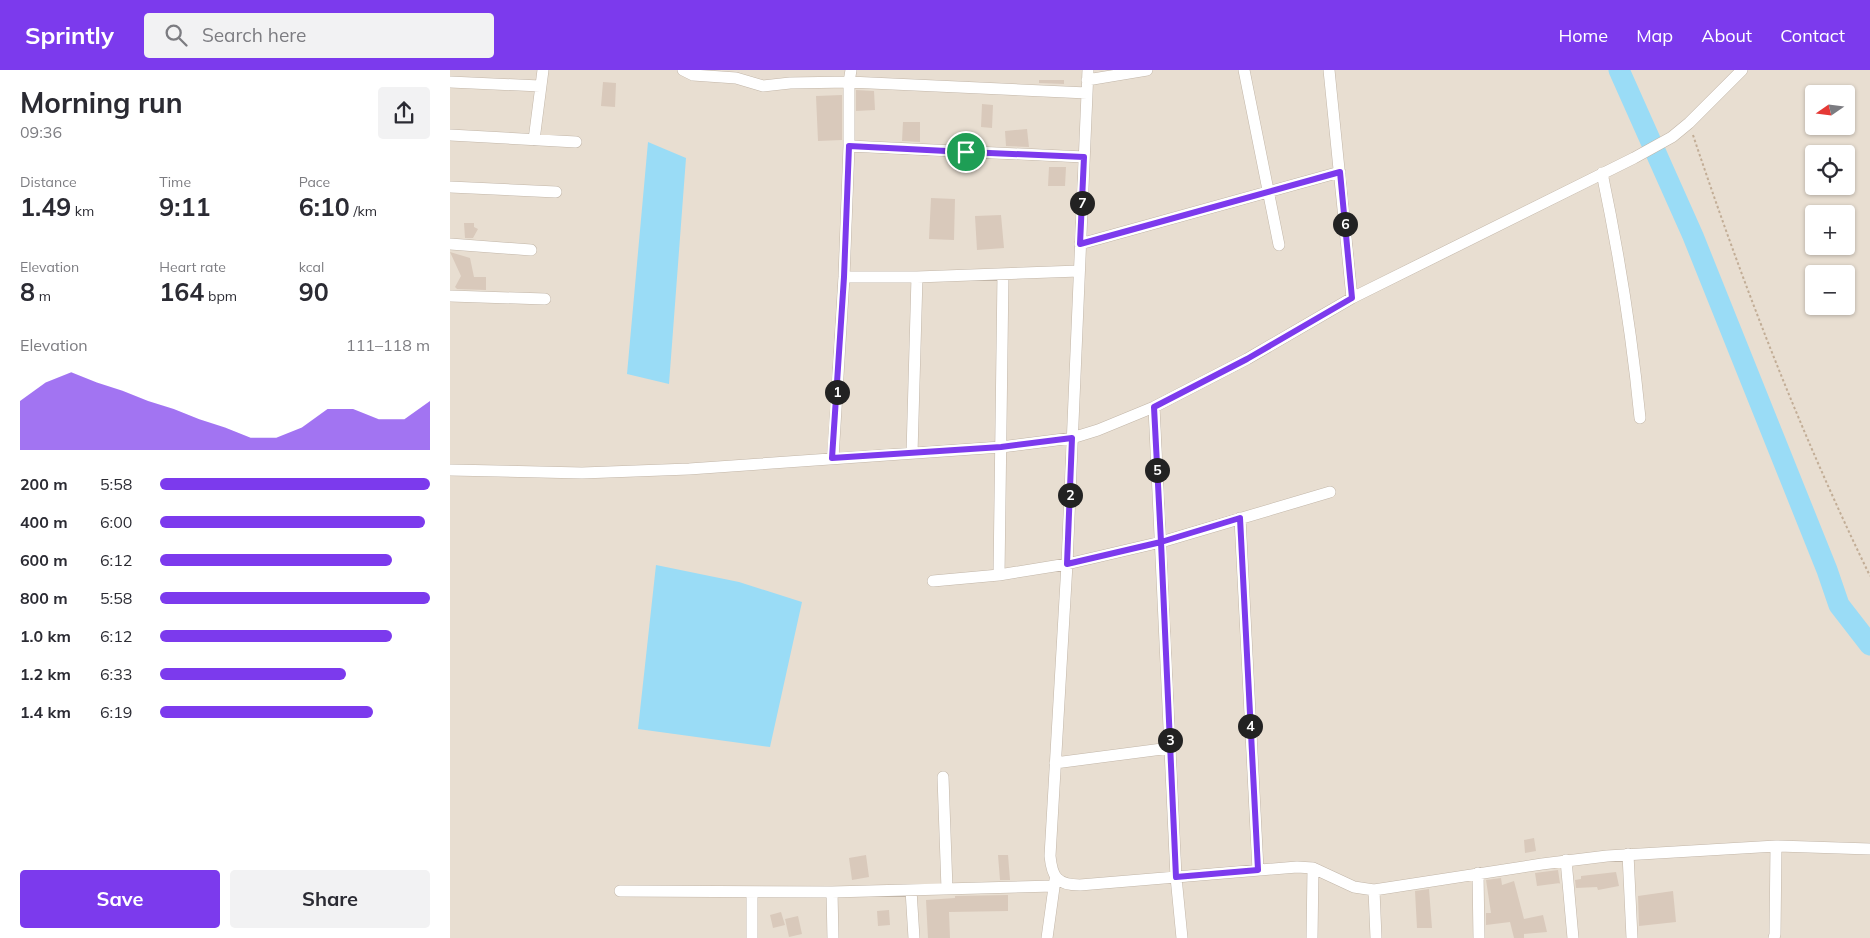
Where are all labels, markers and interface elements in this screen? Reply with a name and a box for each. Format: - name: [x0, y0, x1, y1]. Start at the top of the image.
- search box: [144, 13, 494, 58]
- text: Sprintly: [25, 20, 114, 50]
- icon: search: [162, 21, 190, 49]
- text: Search here: [202, 23, 306, 47]
- text: Home: [1558, 24, 1608, 47]
- text: Map: [1636, 24, 1673, 47]
- text: About: [1701, 24, 1752, 47]
- text: Contact: [1780, 24, 1845, 47]
- text: Morning run: [20, 85, 183, 120]
- north arrow: [1805, 85, 1855, 135]
- map controls: [1805, 85, 1855, 315]
- button: share: [378, 87, 430, 139]
- text: 09:36: [20, 122, 62, 142]
- pin: [945, 131, 987, 173]
- icon: arrive: [952, 138, 980, 166]
- button: locate: [1805, 145, 1855, 195]
- text: Distance: [20, 173, 77, 191]
- text: Time: [159, 173, 191, 191]
- text: Pace: [299, 173, 330, 191]
- pin: 7: [1070, 190, 1094, 216]
- text: 1.49: [20, 191, 71, 222]
- text: 9:11: [159, 191, 211, 222]
- text: 6:10: [299, 191, 350, 222]
- text: 7: [1078, 194, 1087, 212]
- text: km: [71, 202, 94, 220]
- text: /km: [350, 202, 377, 220]
- button: +: [1805, 205, 1855, 255]
- pin: 6: [1332, 212, 1358, 236]
- text: 6: [1341, 215, 1350, 233]
- text: Elevation: [20, 258, 79, 276]
- text: Heart rate: [159, 258, 226, 276]
- text: kcal: [299, 258, 324, 276]
- button: −: [1805, 265, 1855, 315]
- text: 8: [20, 276, 35, 307]
- text: 164: [159, 276, 204, 307]
- text: 90: [299, 276, 329, 307]
- text: m: [35, 287, 51, 305]
- text: bpm: [204, 287, 237, 305]
- text: Elevation: [20, 335, 88, 355]
- text: 111–118 m: [346, 335, 430, 355]
- pin: 1: [824, 380, 850, 404]
- text: 1: [833, 383, 842, 401]
- pin: 5: [1144, 458, 1170, 482]
- text: 5: [1153, 461, 1162, 479]
- text: 200 m: [20, 474, 68, 494]
- text: 5:58: [100, 474, 132, 494]
- pin: 2: [1058, 482, 1082, 508]
- text: 2: [1066, 486, 1075, 504]
- text: 400 m: [20, 512, 68, 532]
- text: 6:00: [100, 512, 132, 532]
- text: 600 m: [20, 550, 68, 570]
- text: 6:12: [100, 550, 132, 570]
- text: 800 m: [20, 588, 68, 608]
- text: 5:58: [100, 588, 132, 608]
- text: 1.0 km: [20, 626, 71, 646]
- text: 6:12: [100, 626, 132, 646]
- text: 1.2 km: [20, 664, 71, 684]
- text: 6:33: [100, 664, 132, 684]
- text: 1.4 km: [20, 702, 71, 722]
- text: 6:19: [100, 702, 132, 722]
- pin: 4: [1238, 714, 1262, 738]
- text: 4: [1246, 717, 1255, 735]
- pin: 3: [1158, 728, 1182, 752]
- text: 3: [1166, 731, 1175, 749]
- button: Save: [20, 870, 220, 928]
- button: Share: [230, 870, 430, 928]

